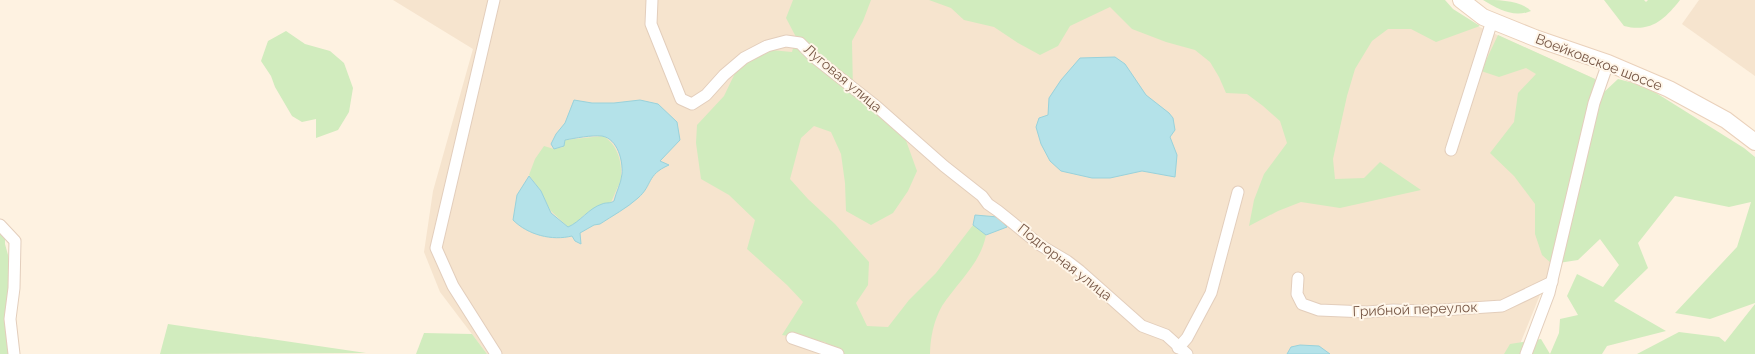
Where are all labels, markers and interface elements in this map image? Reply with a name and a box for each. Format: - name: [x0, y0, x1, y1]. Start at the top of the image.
- street label: Воейковское шоссе: [1533, 30, 1665, 94]
- street label: Луговая улица: [801, 41, 885, 115]
- street label: Подгорная улица: [1015, 220, 1115, 304]
- street label: Грибной переулок: [1352, 299, 1478, 319]

